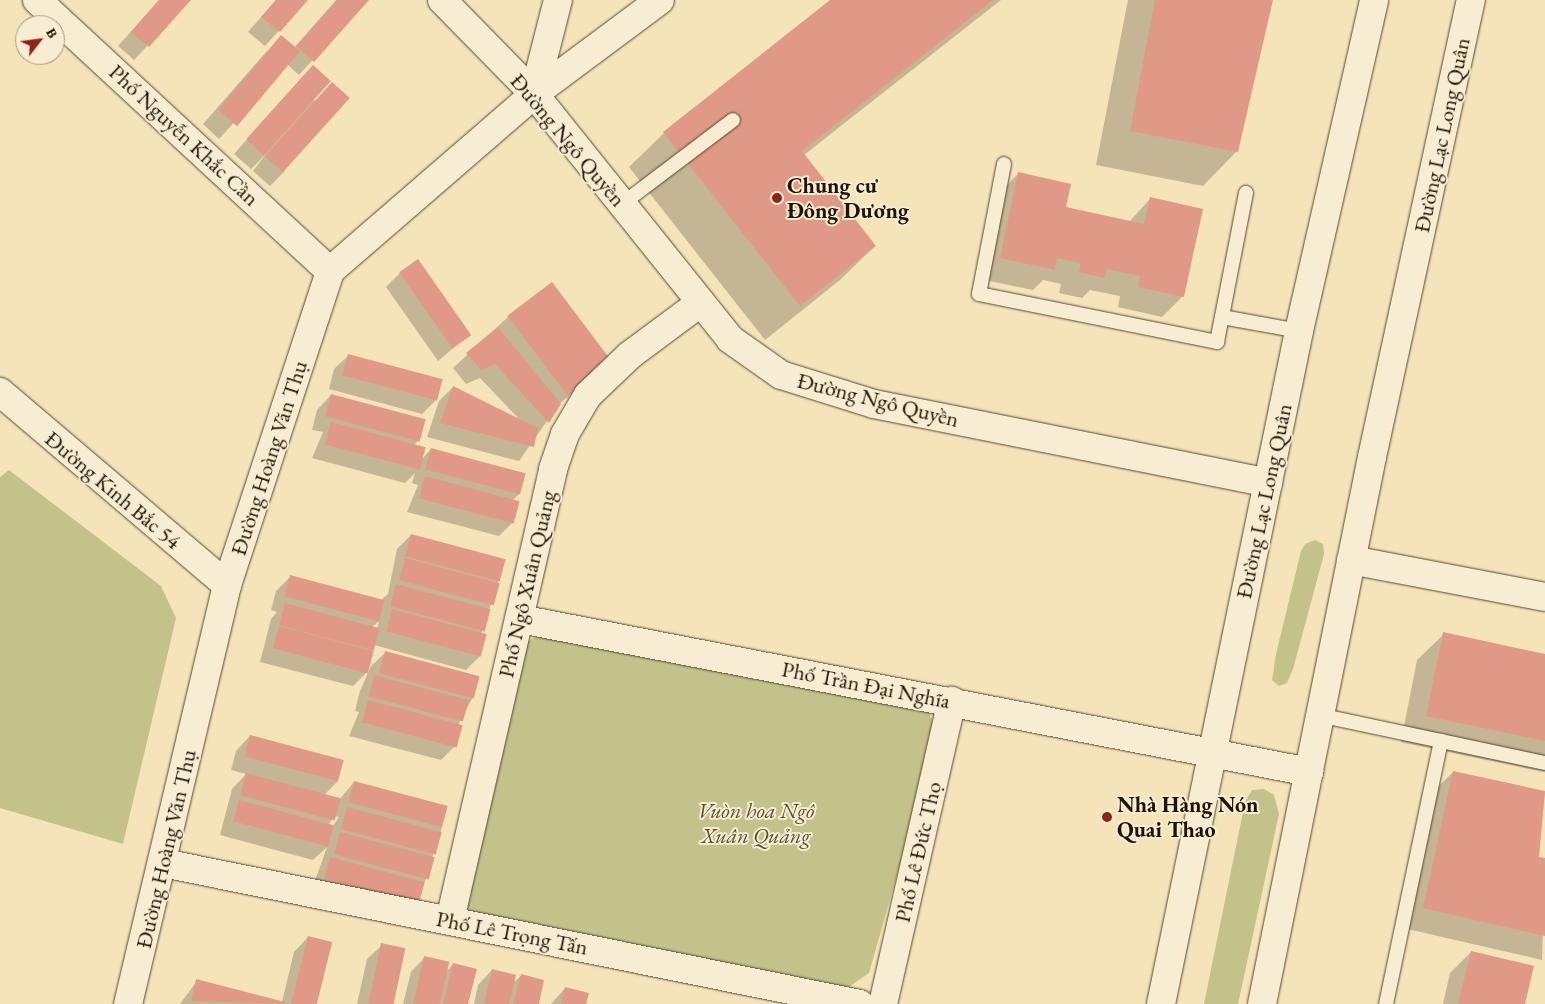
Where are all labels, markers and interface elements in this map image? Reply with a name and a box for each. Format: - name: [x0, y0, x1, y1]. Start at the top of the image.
- north arrow: [15, 15, 65, 65]
- text: B: [42, 25, 62, 41]
- street label: Đường Lạc Long Quân: [1408, 35, 1476, 235]
- street label: Phố Nguyễn Khắc Cần: [104, 59, 264, 211]
- street label: Đường Ngô Quyền: [505, 68, 631, 212]
- place label: Chung cư Đông Dương: [787, 172, 909, 224]
- marker: Chung cư Đông Dương: [771, 192, 783, 204]
- street label: Đường Hoàng Văn Thụ: [225, 357, 313, 559]
- street label: Đường Ngô Quyền: [794, 367, 962, 433]
- street label: Đường Lạc Long Quân: [1230, 401, 1298, 601]
- street label: Đường Kinh Bắc 54: [40, 425, 186, 555]
- street label: Phố Ngô Xuân Quảng: [493, 488, 561, 680]
- street label: Phố Trần Đại Nghĩa: [780, 656, 952, 714]
- street label: Đường Hoàng Văn Thụ: [130, 747, 202, 951]
- street label: Phố Lê Đức Thọ: [889, 779, 947, 925]
- place label: Nhà Hàng Nón Quai Thao: [1117, 791, 1259, 842]
- park label: Vuòn hoa Ngô Xuân Quảng: [698, 797, 814, 848]
- marker: Nhà Hàng Nón Quai Thao: [1101, 811, 1113, 823]
- street label: Phố Lê Trọng Tấn: [434, 905, 590, 961]

